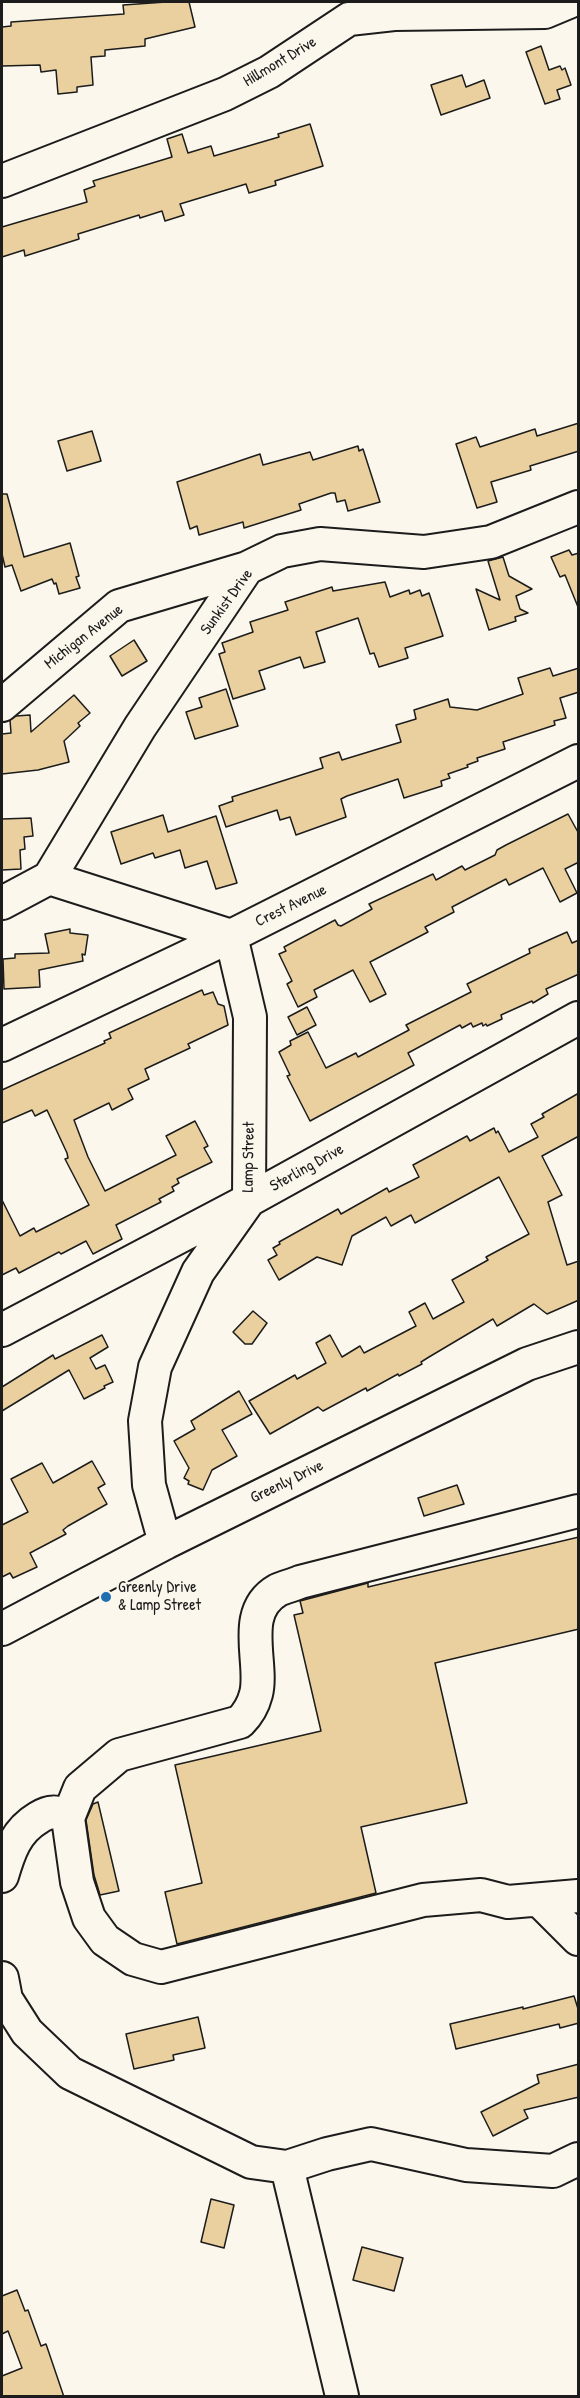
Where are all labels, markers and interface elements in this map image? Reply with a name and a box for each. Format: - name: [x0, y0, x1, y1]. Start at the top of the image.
- street label: Hillmont Drive: [240, 33, 320, 91]
- street label: Sunkist Drive: [197, 565, 257, 639]
- street label: Michigan Avenue: [41, 600, 127, 674]
- street label: Crest Avenue: [252, 880, 330, 932]
- street label: Lamp Street: [239, 1121, 259, 1193]
- street label: Sterling Drive: [267, 1140, 347, 1196]
- street label: Greenly Drive: [247, 1456, 327, 1508]
- place label: Greenly Drive & Lamp Street: [118, 1578, 201, 1616]
- marker: Greenly Drive & Lamp Street: [99, 1590, 113, 1604]

